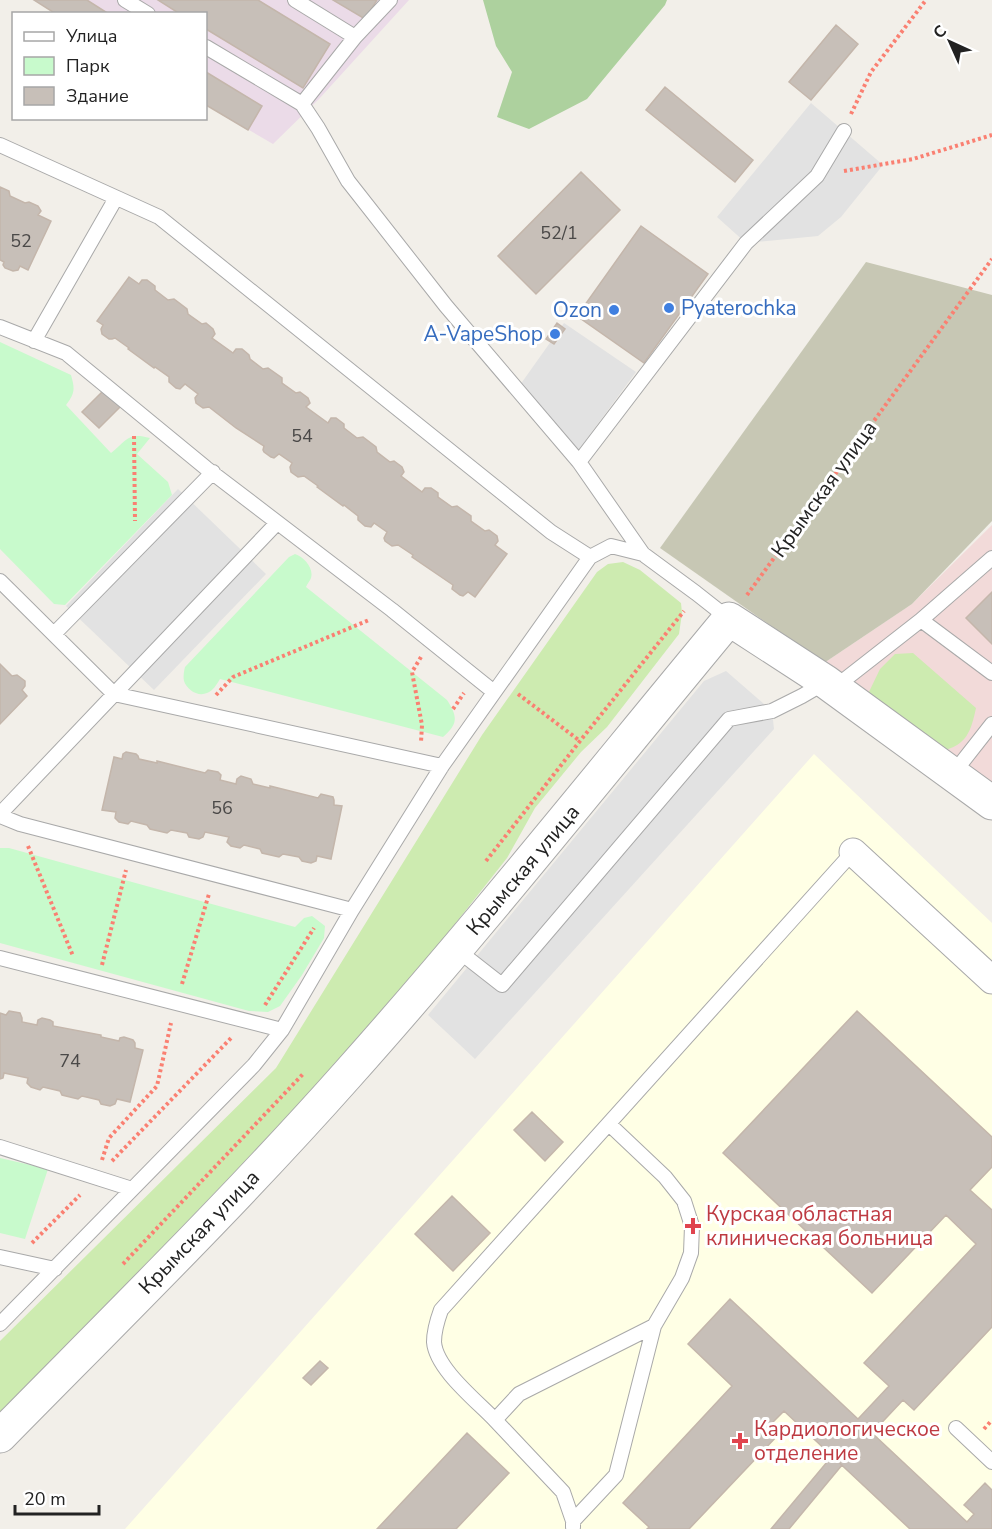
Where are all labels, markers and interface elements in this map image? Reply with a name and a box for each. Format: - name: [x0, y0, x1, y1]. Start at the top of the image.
- legend: [12, 12, 207, 120]
- north arrow: [920, 12, 980, 72]
- text: С: [928, 20, 952, 44]
- text: Улица: [65, 24, 117, 48]
- text: Парк: [66, 54, 110, 78]
- text: Здание: [66, 84, 129, 108]
- house number: 52/1: [540, 221, 578, 245]
- house number: 52: [10, 229, 32, 253]
- place label: Pyaterochka: [681, 294, 797, 322]
- place label: Ozon: [553, 296, 602, 324]
- marker: Pyaterochka: [662, 301, 676, 315]
- marker: Ozon: [607, 303, 621, 317]
- place label: A-VapeShop: [424, 320, 543, 348]
- marker: A-VapeShop: [548, 327, 562, 341]
- street label: Крымская улица: [765, 415, 883, 563]
- house number: 54: [291, 424, 313, 448]
- house number: 56: [211, 796, 233, 820]
- street label: Крымская улица: [460, 799, 586, 941]
- house number: 74: [59, 1049, 81, 1073]
- street label: Крымская улица: [132, 1164, 266, 1300]
- place label: Курская областная клиническая больница: [706, 1200, 933, 1252]
- marker: Курская областная клиническая больница: [684, 1217, 702, 1235]
- place label: Кардиологическое отделение: [754, 1415, 940, 1467]
- marker: Кардиологическое отделение: [731, 1432, 749, 1450]
- scale bar: [15, 1478, 99, 1516]
- text: 20 m: [24, 1487, 66, 1511]

